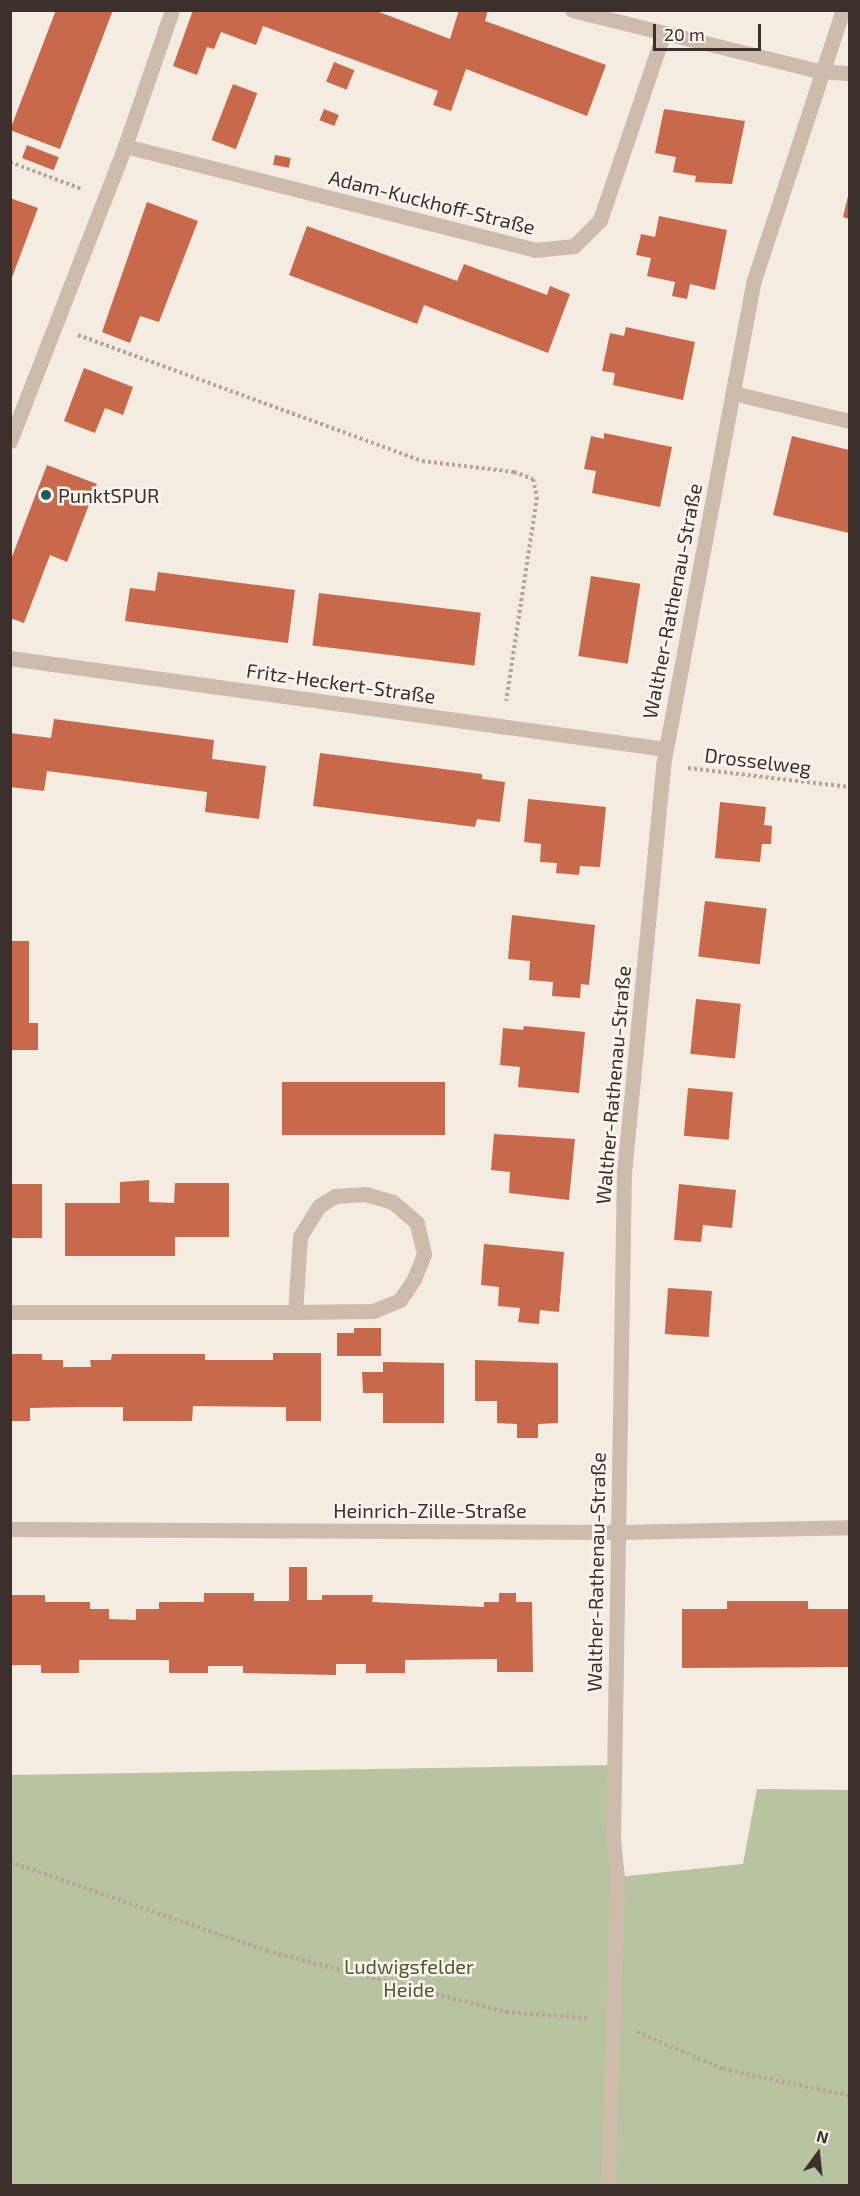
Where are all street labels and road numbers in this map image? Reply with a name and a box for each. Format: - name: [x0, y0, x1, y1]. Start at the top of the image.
- street label: Adam-Kuckhoff-Straße: [326, 165, 538, 239]
- street label: Walther-Rathenau-Straße: [637, 481, 707, 721]
- street label: Fritz-Heckert-Straße: [245, 658, 437, 708]
- street label: Drosselweg: [703, 743, 813, 779]
- street label: Walther-Rathenau-Straße: [591, 965, 635, 1205]
- street label: Walther-Rathenau-Straße: [582, 1452, 610, 1692]
- street label: Heinrich-Zille-Straße: [333, 1498, 527, 1522]

